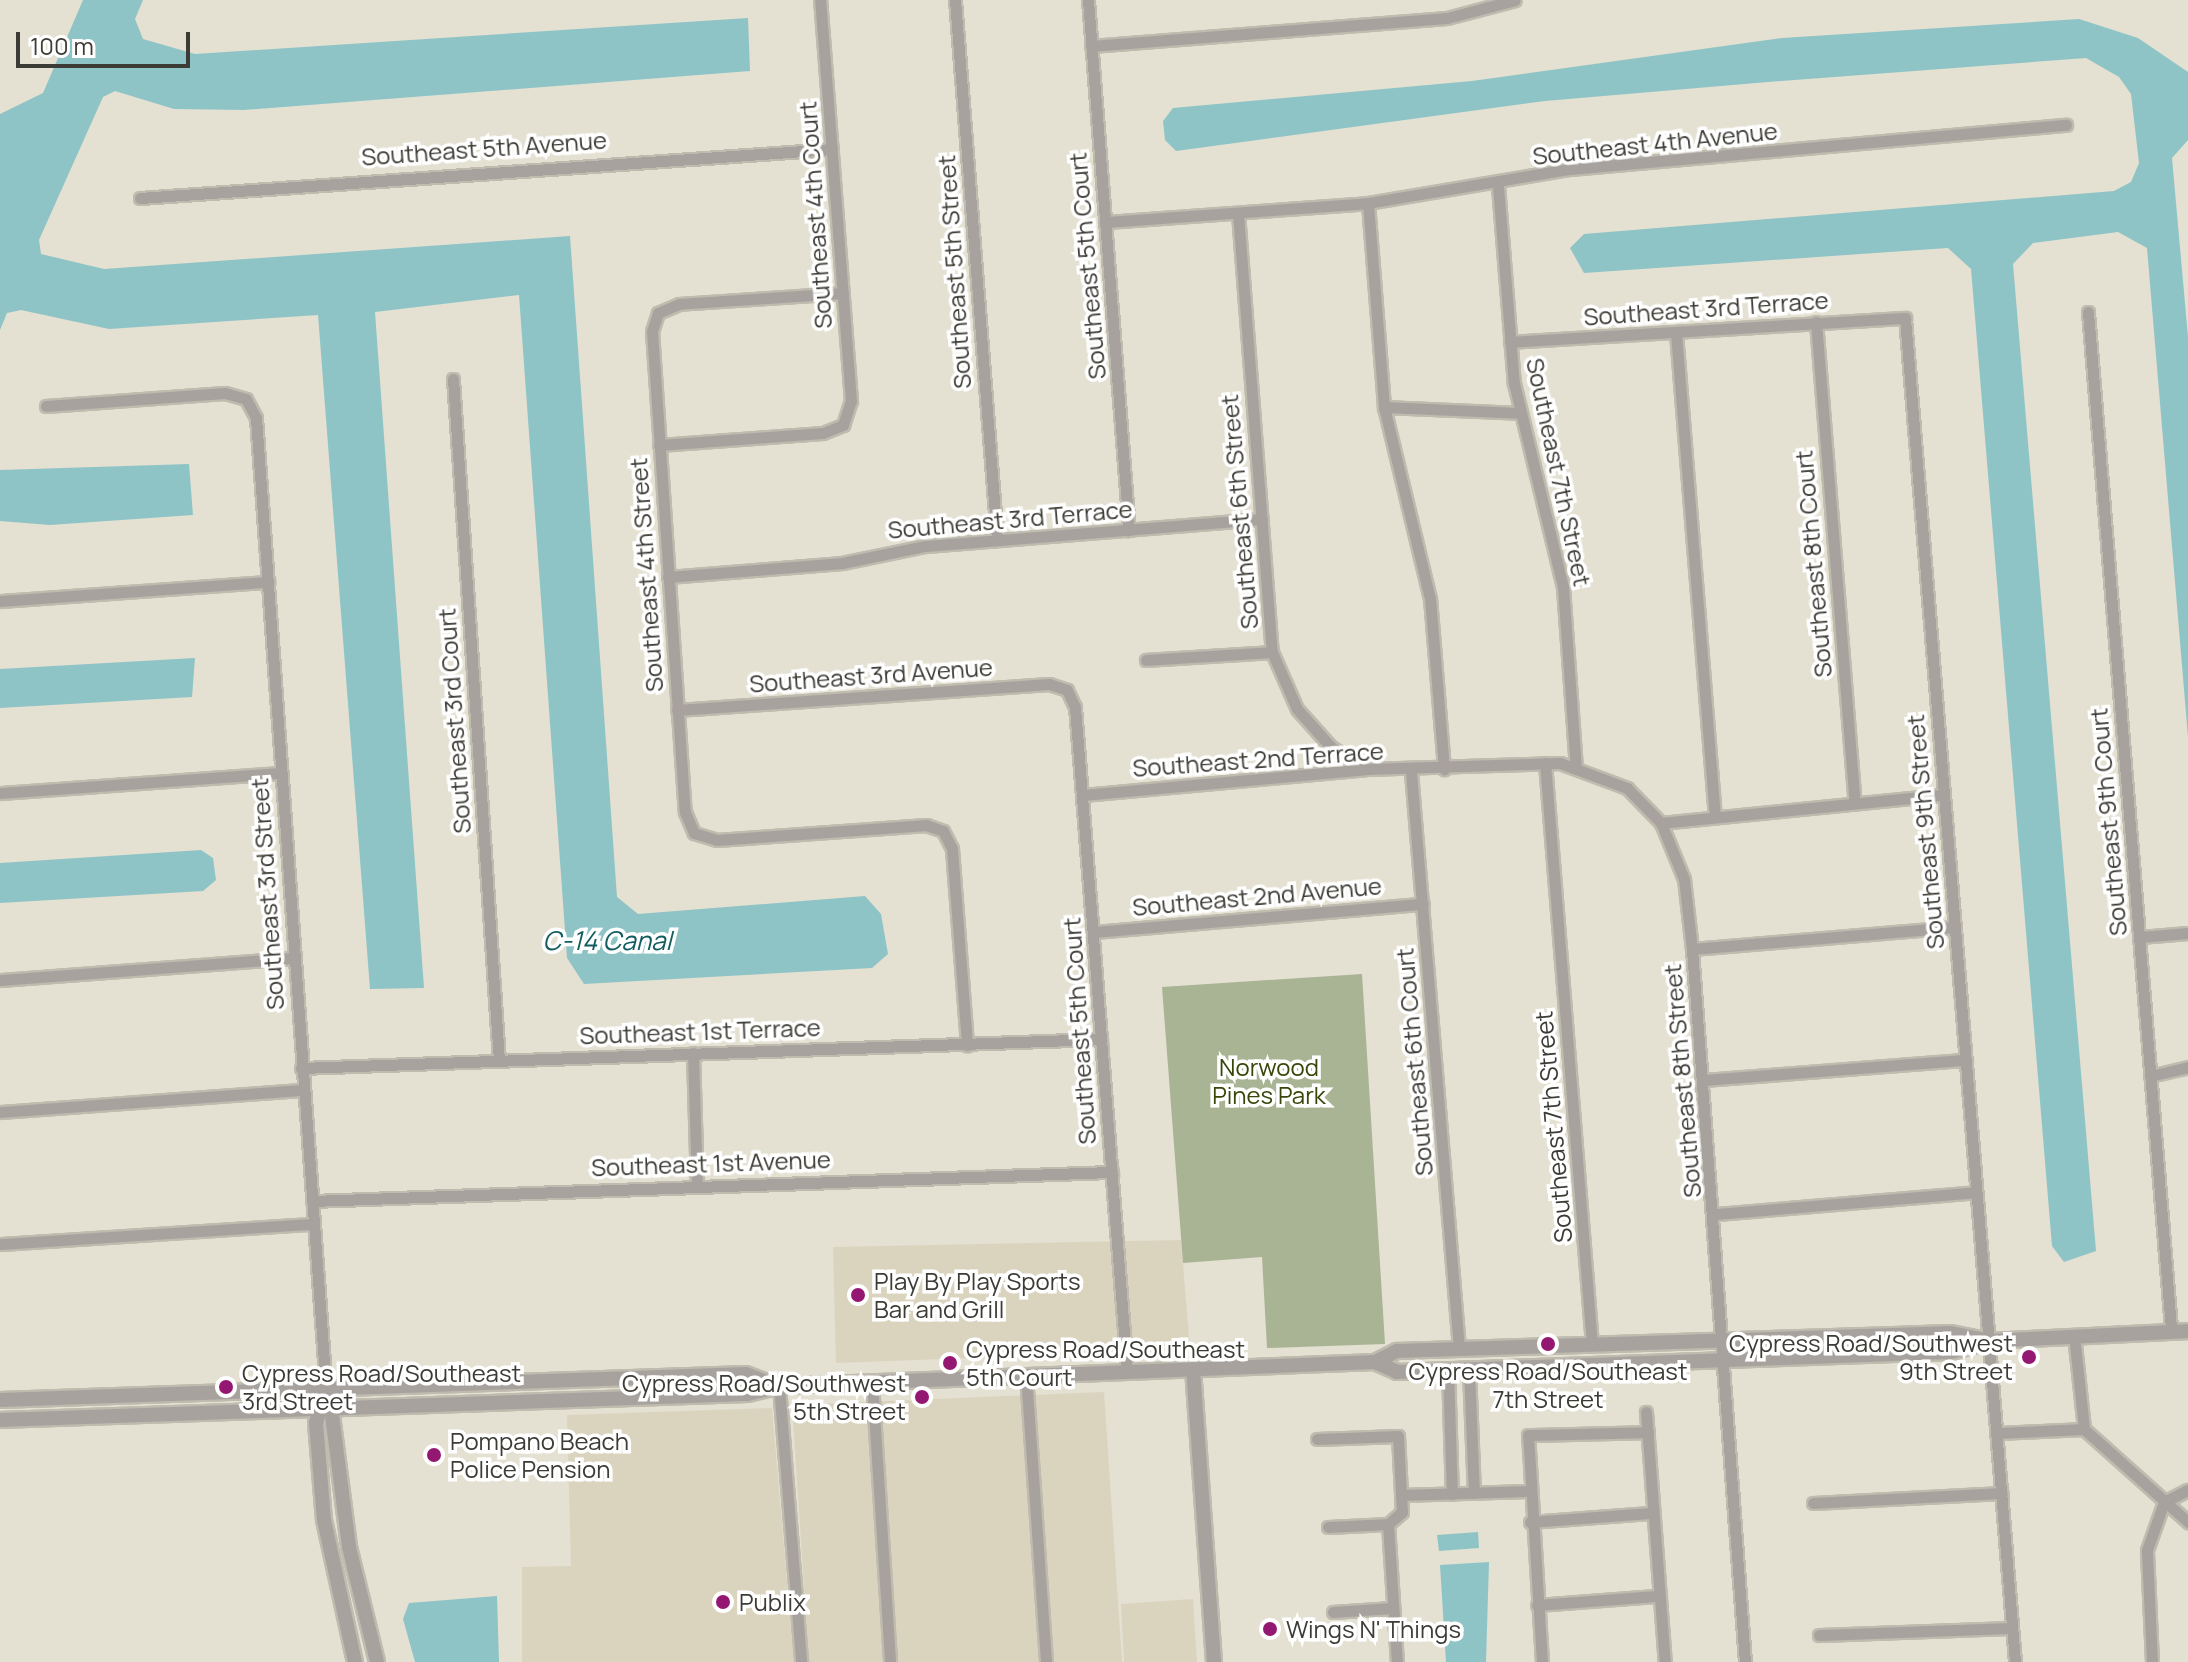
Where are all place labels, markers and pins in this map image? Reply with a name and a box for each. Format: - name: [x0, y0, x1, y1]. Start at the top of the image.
- place label: Play By Play Sports Bar and Grill: [874, 1267, 1081, 1323]
- marker: Play By Play Sports Bar and Grill: [849, 1286, 867, 1304]
- place label: Cypress Road/Southwest 9th Street: [1729, 1329, 2013, 1385]
- place label: Cypress Road/Southeast 5th Court: [966, 1335, 1245, 1391]
- marker: Cypress Road/Southeast 7th Street: [1539, 1335, 1557, 1353]
- marker: Cypress Road/Southwest 9th Street: [2020, 1348, 2038, 1366]
- marker: Cypress Road/Southeast 5th Court: [941, 1354, 959, 1372]
- place label: Cypress Road/Southeast 7th Street: [1408, 1357, 1688, 1413]
- place label: Cypress Road/Southeast 3rd Street: [242, 1359, 521, 1415]
- place label: Cypress Road/Southwest 5th Street: [622, 1369, 906, 1425]
- marker: Cypress Road/Southeast 3rd Street: [217, 1378, 235, 1396]
- marker: Cypress Road/Southwest 5th Street: [913, 1388, 931, 1406]
- place label: Pompano Beach Police Pension: [450, 1427, 629, 1483]
- marker: Pompano Beach Police Pension: [425, 1446, 443, 1464]
- place label: Publix: [739, 1588, 806, 1616]
- marker: Publix: [714, 1593, 732, 1611]
- place label: Wings N' Things: [1286, 1615, 1461, 1643]
- marker: Wings N' Things: [1261, 1620, 1279, 1638]

